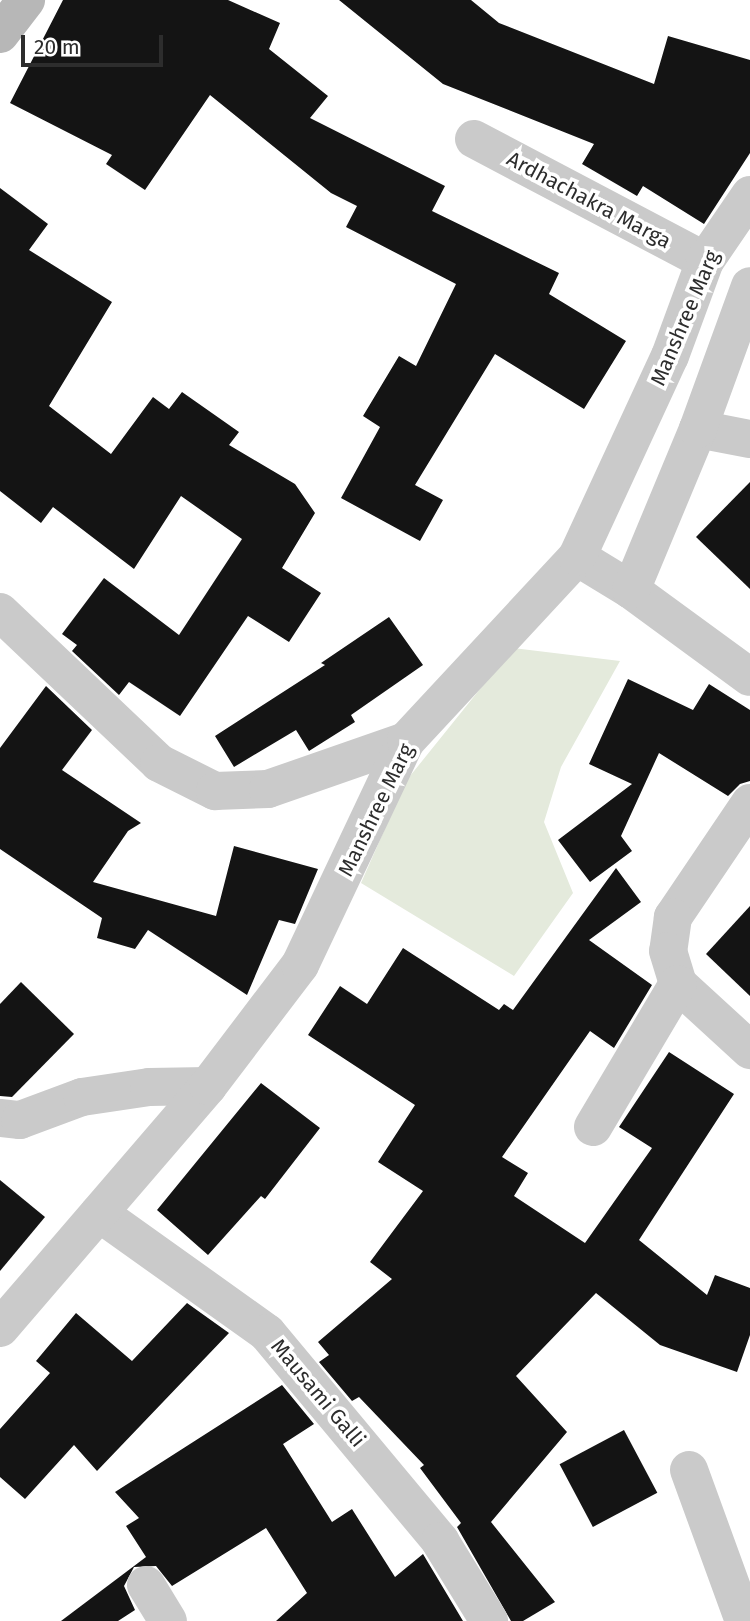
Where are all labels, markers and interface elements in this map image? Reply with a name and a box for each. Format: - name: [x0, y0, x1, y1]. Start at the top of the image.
- scale bar: [24, 21, 166, 65]
- text: 20 m: [34, 34, 80, 60]
- street label: Ardhachakra Marga: [503, 146, 675, 254]
- street label: Manshree Marg: [645, 247, 725, 389]
- street label: Manshree Marg: [333, 740, 419, 880]
- street label: Mausami Galli: [266, 1334, 370, 1452]

